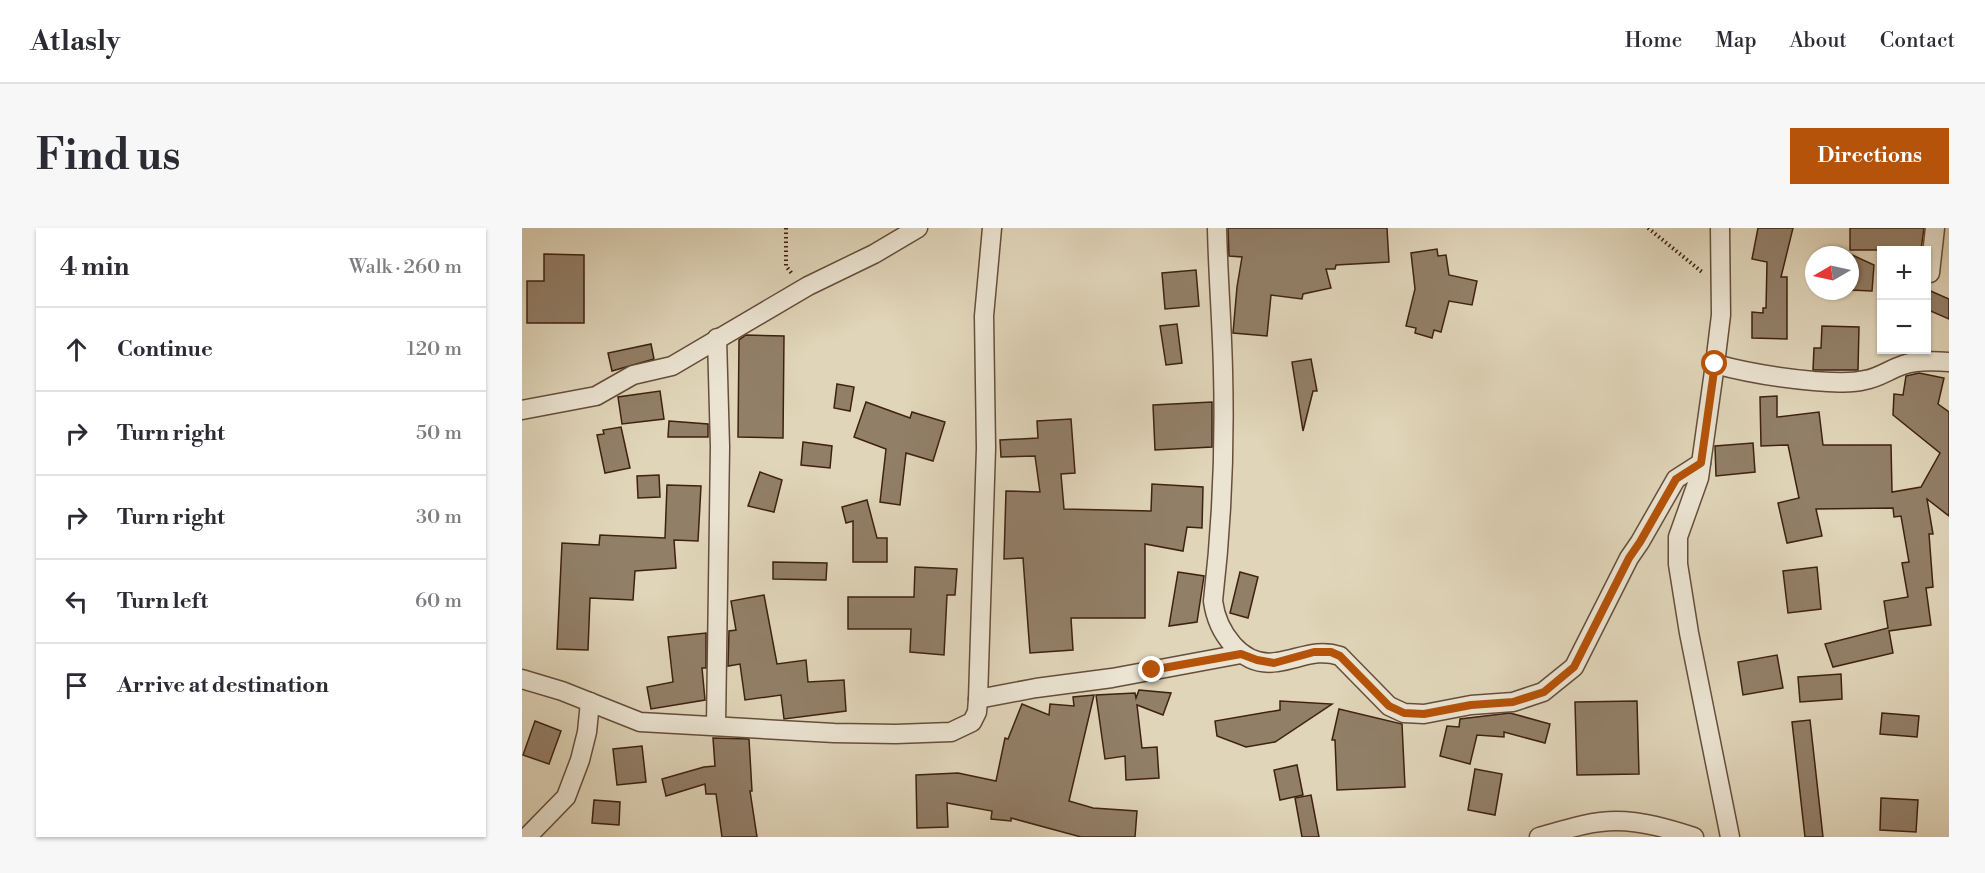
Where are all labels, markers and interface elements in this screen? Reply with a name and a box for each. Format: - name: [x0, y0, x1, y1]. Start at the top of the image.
- text: Atlasly: [30, 24, 120, 59]
- text: Home: [1625, 28, 1682, 54]
- text: Map: [1715, 28, 1757, 54]
- text: About: [1790, 28, 1847, 54]
- text: Contact: [1880, 28, 1955, 54]
- button: Directions: [1790, 128, 1949, 184]
- text: Find us: [36, 130, 180, 183]
- north arrow: [1805, 246, 1859, 300]
- map controls: [1877, 246, 1931, 354]
- button: +: [1877, 246, 1931, 300]
- text: 4 min: [60, 251, 130, 283]
- text: Walk · 260 m: [349, 255, 462, 280]
- button: −: [1877, 300, 1931, 354]
- icon: ahead: [60, 333, 93, 366]
- text: Continue: [117, 336, 213, 363]
- text: 120 m: [407, 337, 462, 362]
- route start: [1701, 350, 1727, 376]
- icon: right: [60, 417, 93, 450]
- text: Turn right: [117, 420, 225, 447]
- text: 50 m: [416, 421, 462, 446]
- icon: right: [60, 501, 93, 534]
- text: Turn right: [117, 504, 225, 531]
- text: 30 m: [416, 505, 462, 530]
- icon: left: [60, 585, 93, 618]
- text: Turn left: [117, 588, 208, 615]
- text: 60 m: [415, 589, 462, 614]
- route end: [1138, 656, 1164, 682]
- icon: arrive: [60, 669, 93, 702]
- text: Arrive at destination: [117, 672, 329, 699]

